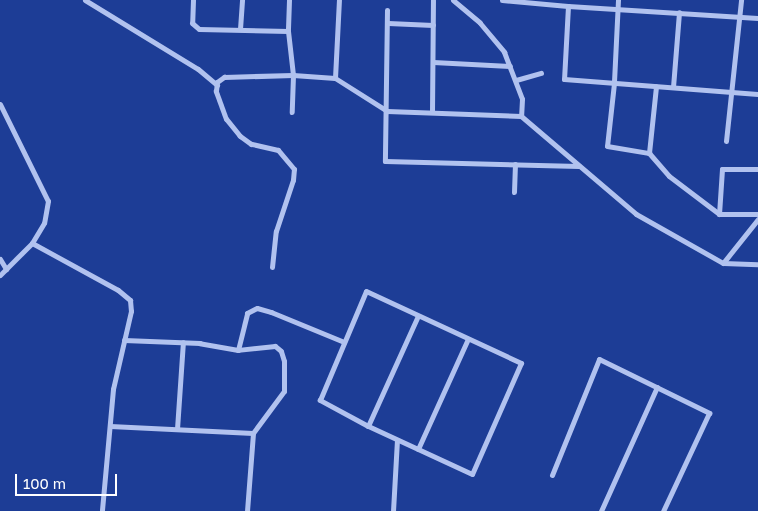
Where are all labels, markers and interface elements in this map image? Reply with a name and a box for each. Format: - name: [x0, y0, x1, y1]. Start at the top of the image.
- scale bar: [18, 464, 120, 496]
- text: 100 m: [23, 474, 66, 492]

